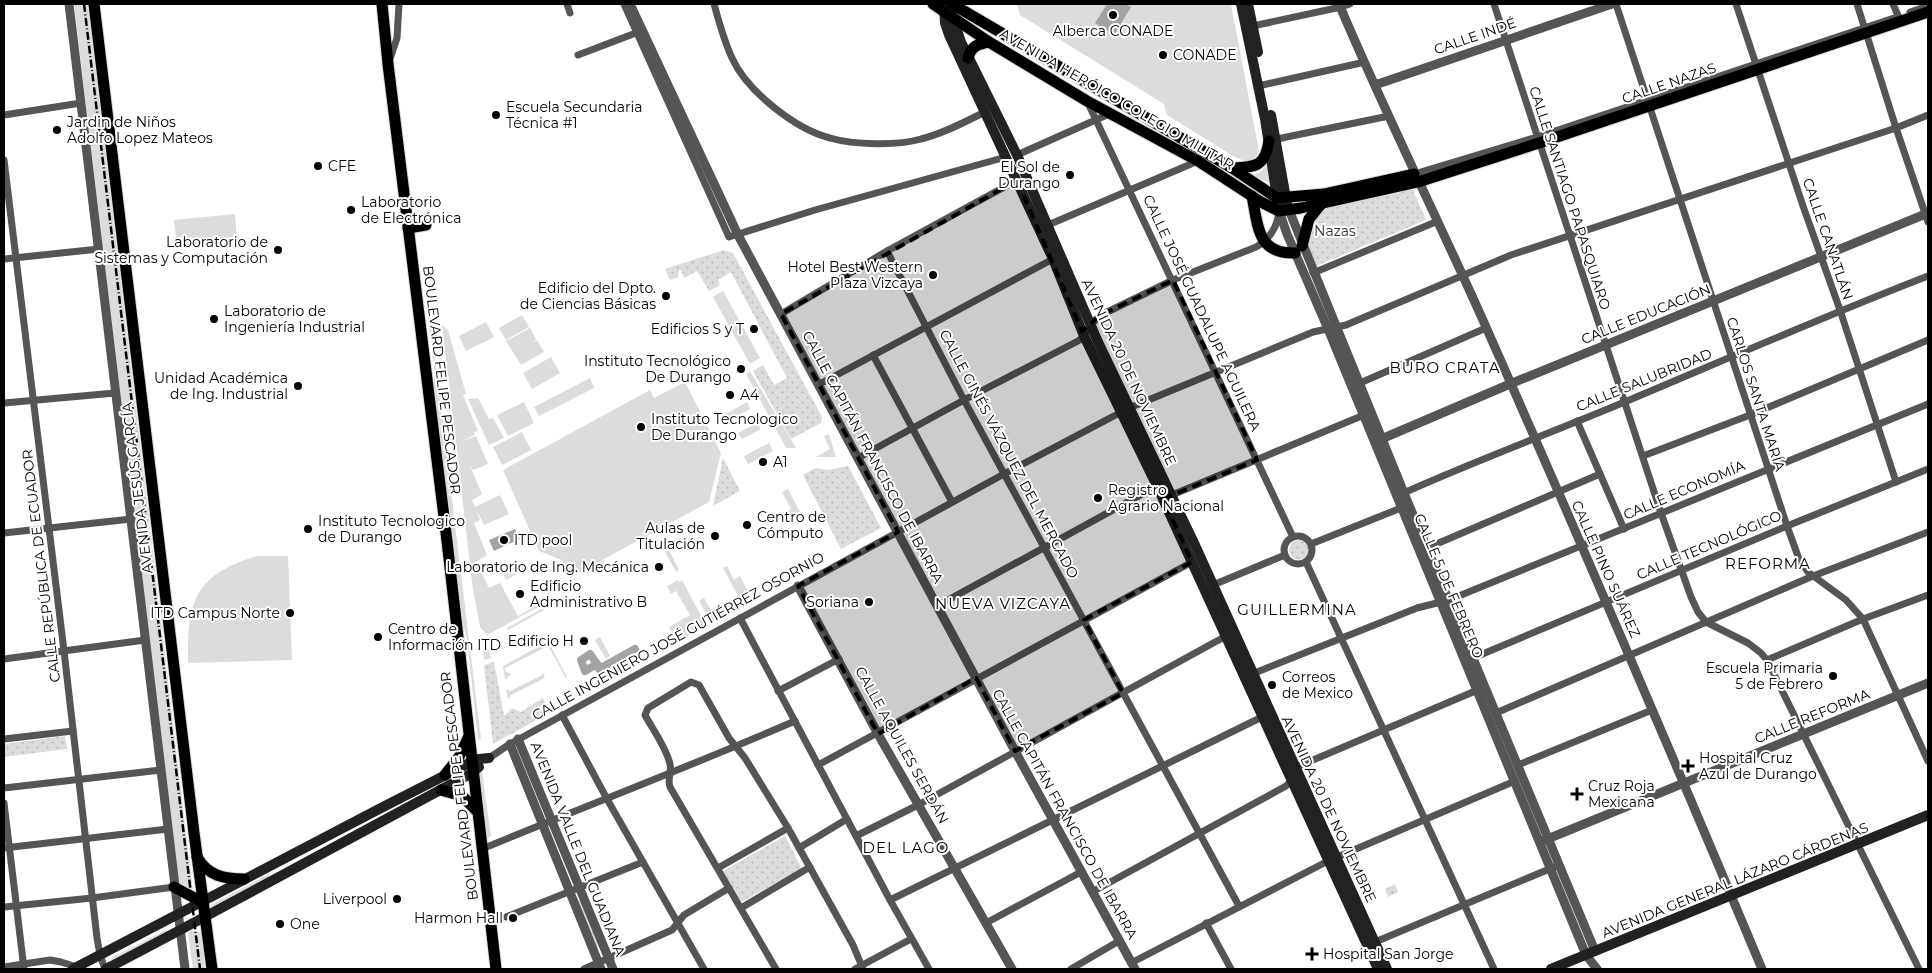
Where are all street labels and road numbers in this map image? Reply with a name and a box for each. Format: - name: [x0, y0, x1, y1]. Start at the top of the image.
- street label: CALLE INDÉ: [1432, 14, 1518, 58]
- street label: AVENIDA HERÓICO COLEGIO MILITAR: [996, 24, 1238, 174]
- street label: CALLE NAZAS: [1620, 58, 1718, 108]
- street label: CALLE SANTIAGO PAPASQUIARO: [1525, 84, 1615, 312]
- street label: CALLE CANATLÁN: [1799, 176, 1857, 302]
- street label: CALLE JOSÉ GUADALUPE AGUILERA: [1139, 192, 1265, 435]
- street label: BOULEVARD FELIPE PESCADOR: [419, 265, 465, 495]
- street label: AVENIDA 20 DE NOVIEMBRE: [1078, 276, 1180, 468]
- street label: CALLE EDUCACIÓN: [1579, 280, 1713, 348]
- street label: CARLOS SANTA MARÍA: [1723, 315, 1790, 474]
- street label: CALLE GINÉS VÁZQUEZ DEL MERCADO: [935, 326, 1083, 582]
- street label: CALLE CAPITÁN FRANCISCO DE IBARRA: [799, 328, 948, 587]
- street label: CALLE SALUBRIDAD: [1573, 344, 1715, 416]
- street label: AVENIDA JESÚS GARCÍA: [117, 400, 156, 575]
- street label: CALLE REPÚBLICA DE ECUADOR: [18, 449, 64, 683]
- street label: CALLE ECONOMÍA: [1620, 456, 1748, 524]
- street label: CALLE PINO SUÁREZ: [1568, 498, 1644, 640]
- street label: CALLE TECNOLÓGICO: [1634, 506, 1784, 584]
- street label: CALLE 5 DE FEBRERO: [1410, 511, 1488, 661]
- street label: CALLE INGENIERO JOSÉ GUTIÉRREZ OSORNIO: [529, 548, 827, 724]
- street label: CALLE AQUILES SERDÁN: [851, 663, 953, 827]
- street label: BOULEVARD FELIPE PESCADOR: [436, 671, 482, 901]
- street label: CALLE REFORMA: [1752, 684, 1873, 747]
- street label: CALLE CAPITÁN FRANCISCO DE IBARRA: [988, 686, 1142, 943]
- street label: AVENIDA 20 DE NOVIEMBRE: [1278, 713, 1380, 905]
- street label: AVENIDA VALLE DEL GUADIANA: [527, 739, 630, 960]
- street label: AVENIDA GENERAL LÁZARO CÁRDENAS: [1599, 818, 1871, 942]

